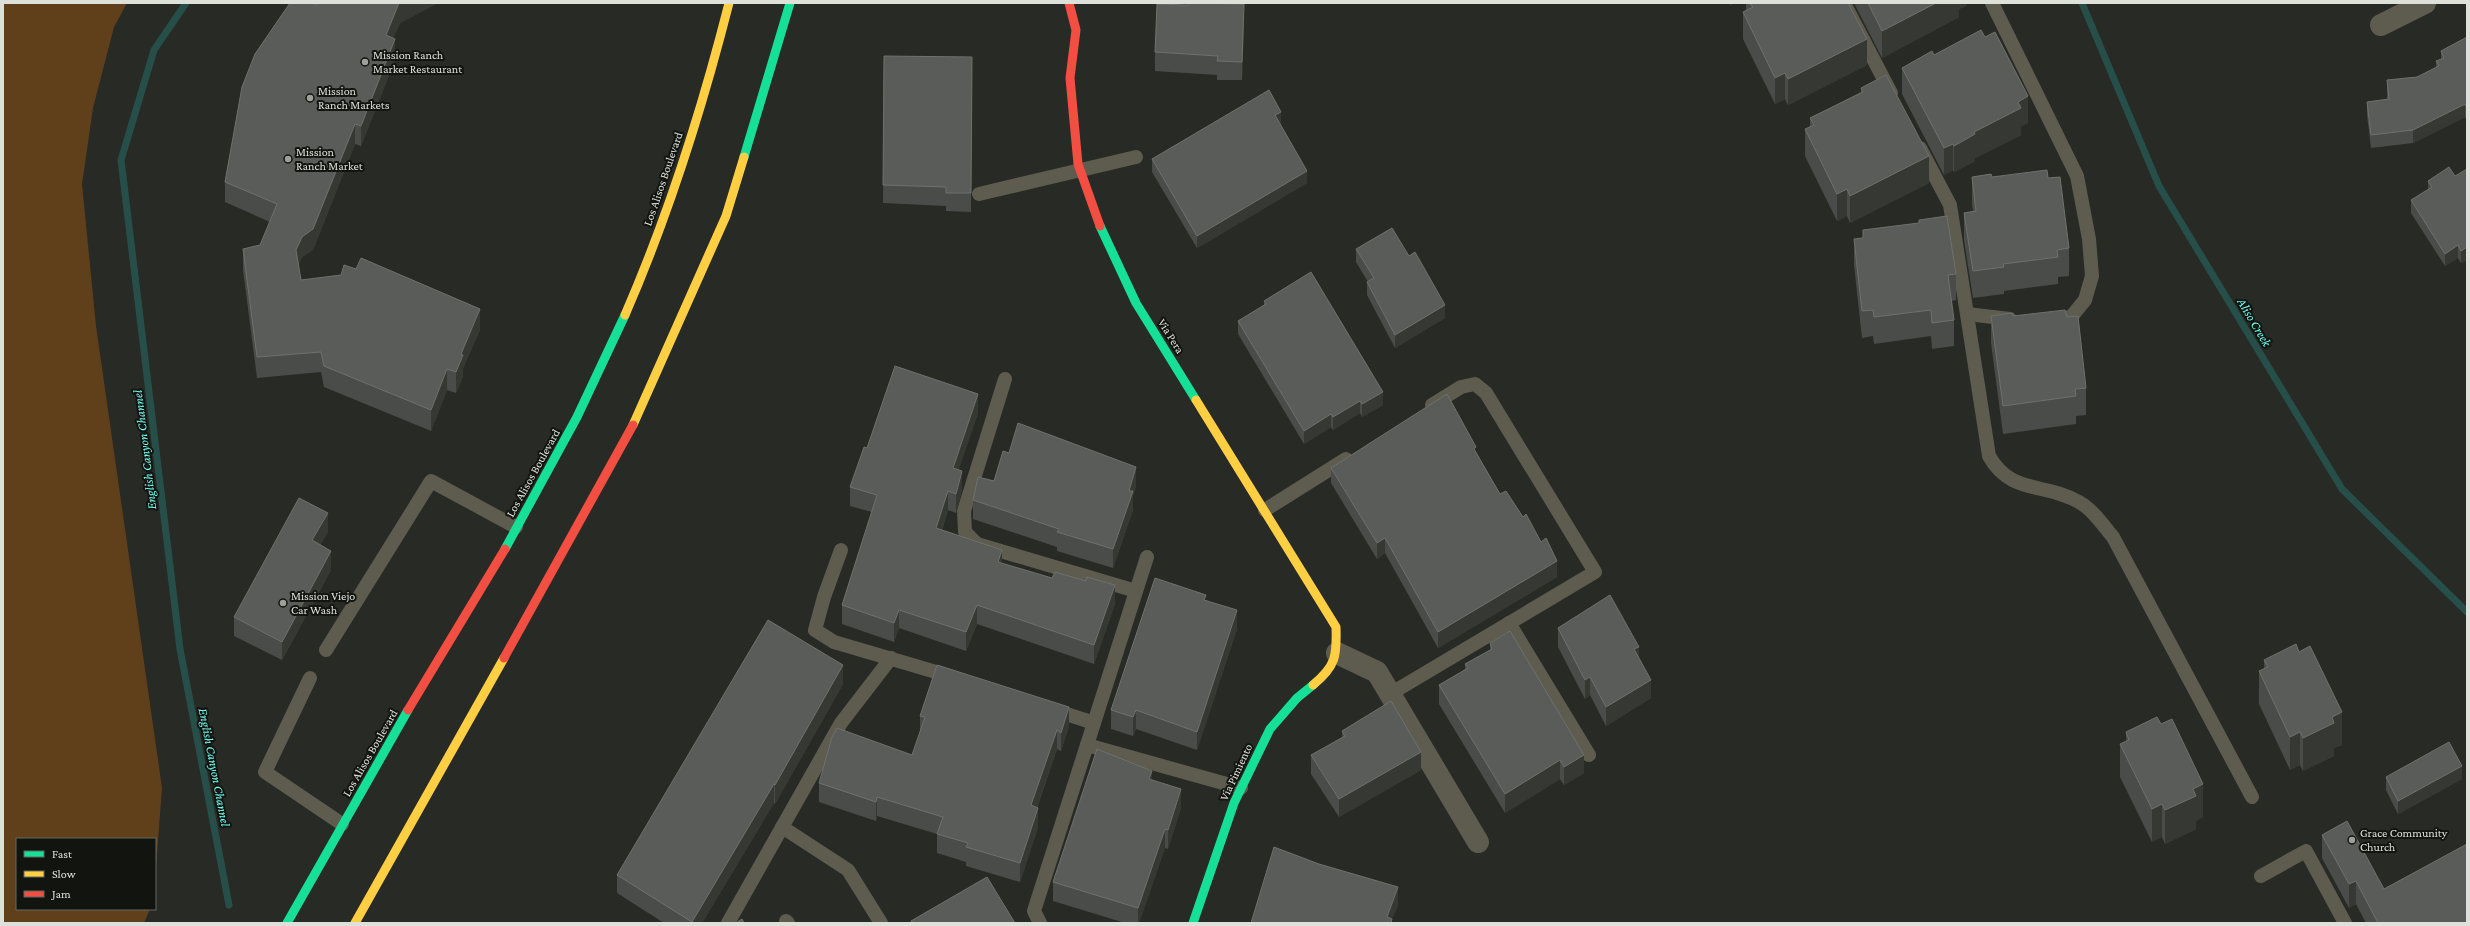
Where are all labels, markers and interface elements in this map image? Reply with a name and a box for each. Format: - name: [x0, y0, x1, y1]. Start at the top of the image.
- place label: Mission Ranch Market Restaurant: [373, 48, 463, 76]
- marker: Mission Ranch Market Restaurant: [360, 57, 370, 67]
- place label: Mission Ranch Markets: [318, 84, 390, 112]
- marker: Mission Ranch Markets: [305, 93, 315, 103]
- street label: Los Alisos Boulevard: [640, 130, 686, 228]
- place label: Mission Ranch Market: [296, 145, 364, 173]
- marker: Mission Ranch Market: [283, 154, 293, 164]
- water label: Aliso Creek: [2234, 295, 2275, 350]
- street label: Via Pera: [1155, 316, 1187, 356]
- water label: English Canyon Channel: [130, 389, 159, 511]
- street label: Los Alisos Boulevard: [503, 426, 563, 519]
- place label: Mission Viejo Car Wash: [291, 589, 355, 617]
- marker: Mission Viejo Car Wash: [278, 598, 288, 608]
- street label: Los Alisos Boulevard: [339, 706, 401, 799]
- water label: English Canyon Channel: [196, 707, 234, 828]
- street label: Via Pimiento: [1217, 741, 1255, 803]
- place label: Grace Community Church: [2360, 826, 2448, 854]
- marker: Grace Community Church: [2347, 835, 2357, 845]
- legend: [16, 838, 156, 910]
- text: Fast: [52, 847, 73, 861]
- text: Slow: [52, 867, 76, 881]
- text: Jam: [51, 887, 71, 901]

